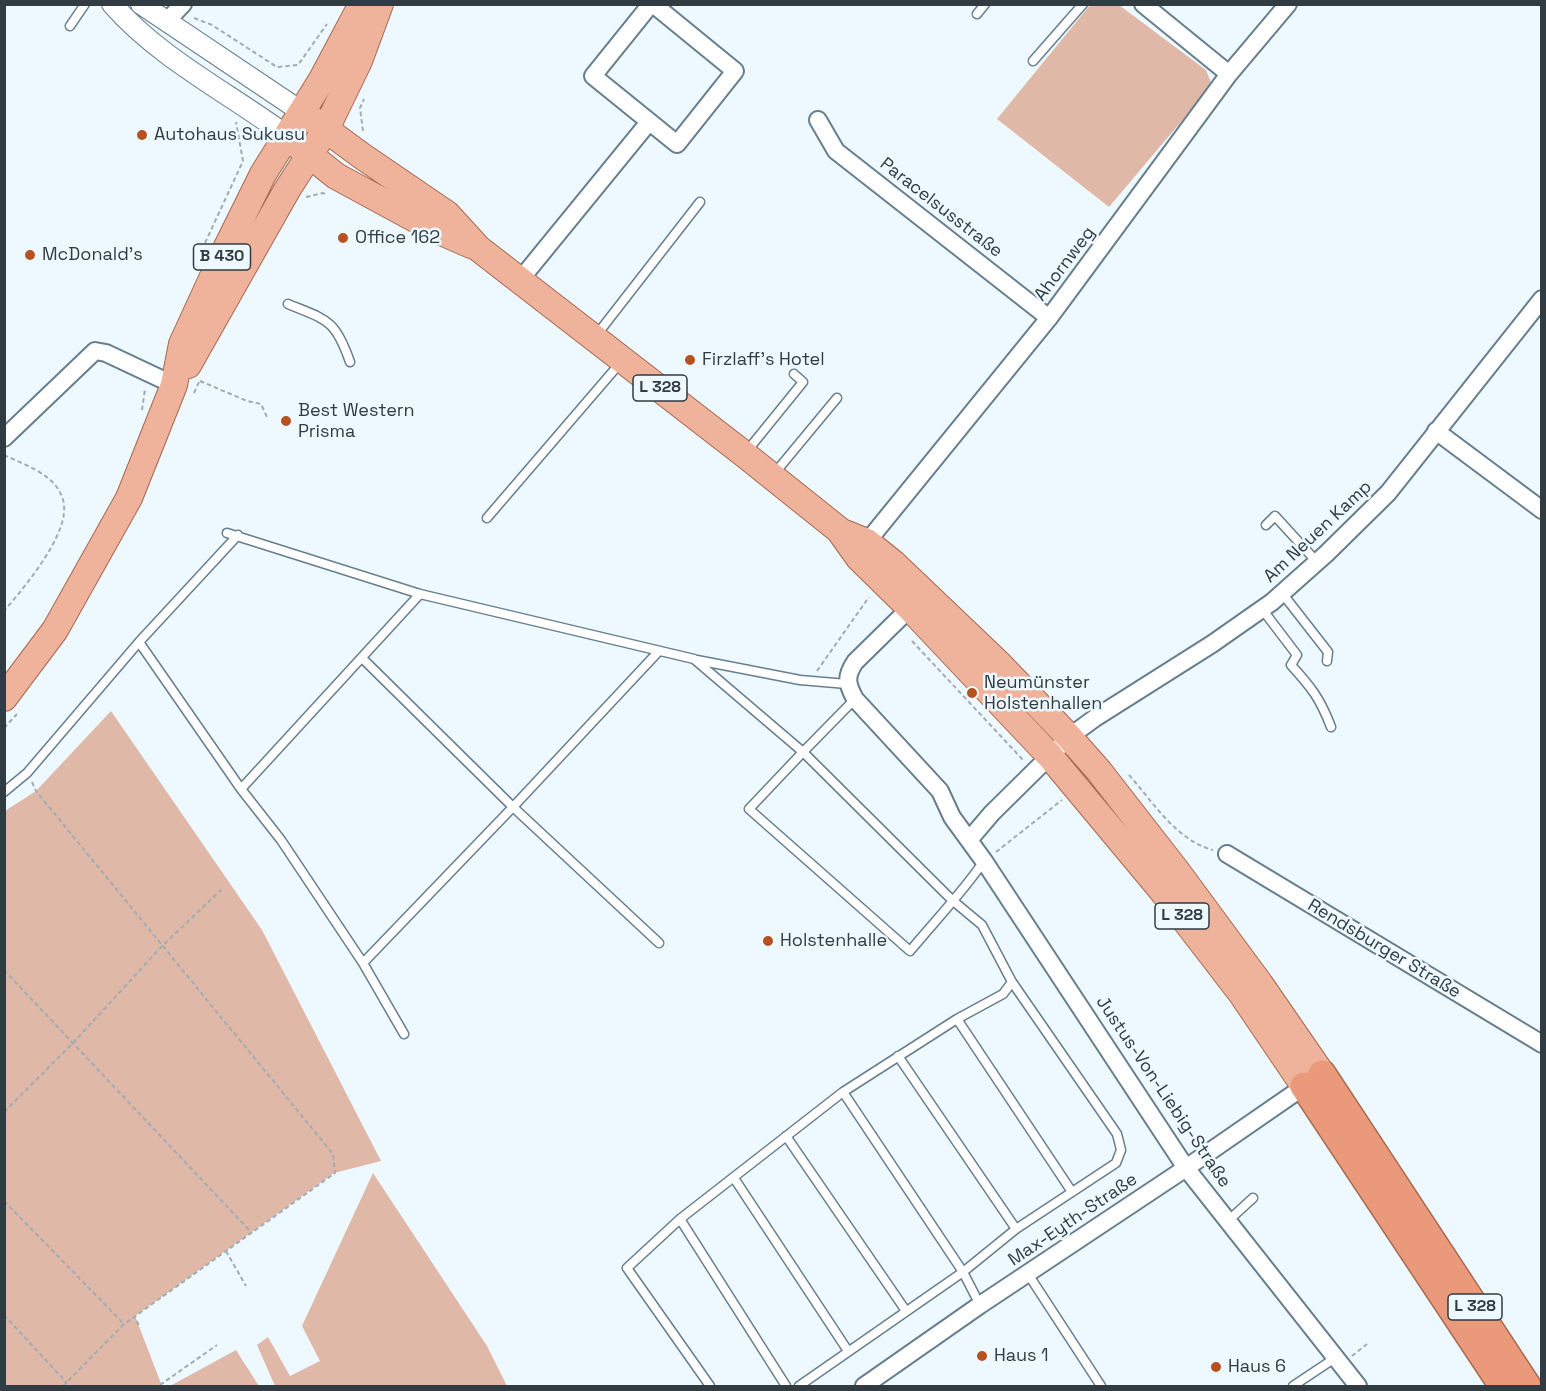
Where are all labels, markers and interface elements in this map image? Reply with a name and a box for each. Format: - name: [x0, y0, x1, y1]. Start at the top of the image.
- place label: Autohaus Sukusu: [154, 124, 305, 146]
- marker: Autohaus Sukusu: [135, 128, 149, 142]
- street label: Paracelsusstraße: [875, 153, 1007, 263]
- street label: Ahornweg: [1030, 222, 1100, 306]
- place label: Office 162: [355, 227, 440, 249]
- marker: Office 162: [336, 231, 350, 245]
- place label: McDonald's: [42, 244, 143, 266]
- road number: B 430: [194, 244, 250, 270]
- marker: McDonald's: [23, 248, 37, 262]
- place label: Firzlaff's Hotel: [702, 349, 825, 371]
- marker: Firzlaff's Hotel: [683, 353, 697, 367]
- road number: L 328: [633, 375, 687, 401]
- place label: Best Western Prisma: [298, 400, 415, 442]
- marker: Best Western Prisma: [279, 414, 293, 428]
- street label: Am Neuen Kamp: [1260, 476, 1376, 588]
- place label: Neumünster Holstenhallen: [984, 672, 1102, 714]
- marker: Neumünster Holstenhallen: [965, 686, 979, 700]
- street label: Rendsburger Straße: [1303, 895, 1465, 1003]
- road number: L 328: [1155, 903, 1209, 929]
- place label: Holstenhalle: [780, 930, 887, 952]
- marker: Holstenhalle: [761, 934, 775, 948]
- street label: Justus-Von-Liebig-Straße: [1091, 992, 1235, 1192]
- street label: Max-Eyth-Straße: [1004, 1169, 1142, 1271]
- road number: L 328: [1448, 1294, 1502, 1320]
- place label: Haus 1: [994, 1345, 1049, 1367]
- marker: Haus 1: [975, 1349, 989, 1363]
- place label: Haus 6: [1228, 1356, 1286, 1378]
- marker: Haus 6: [1209, 1360, 1223, 1374]

